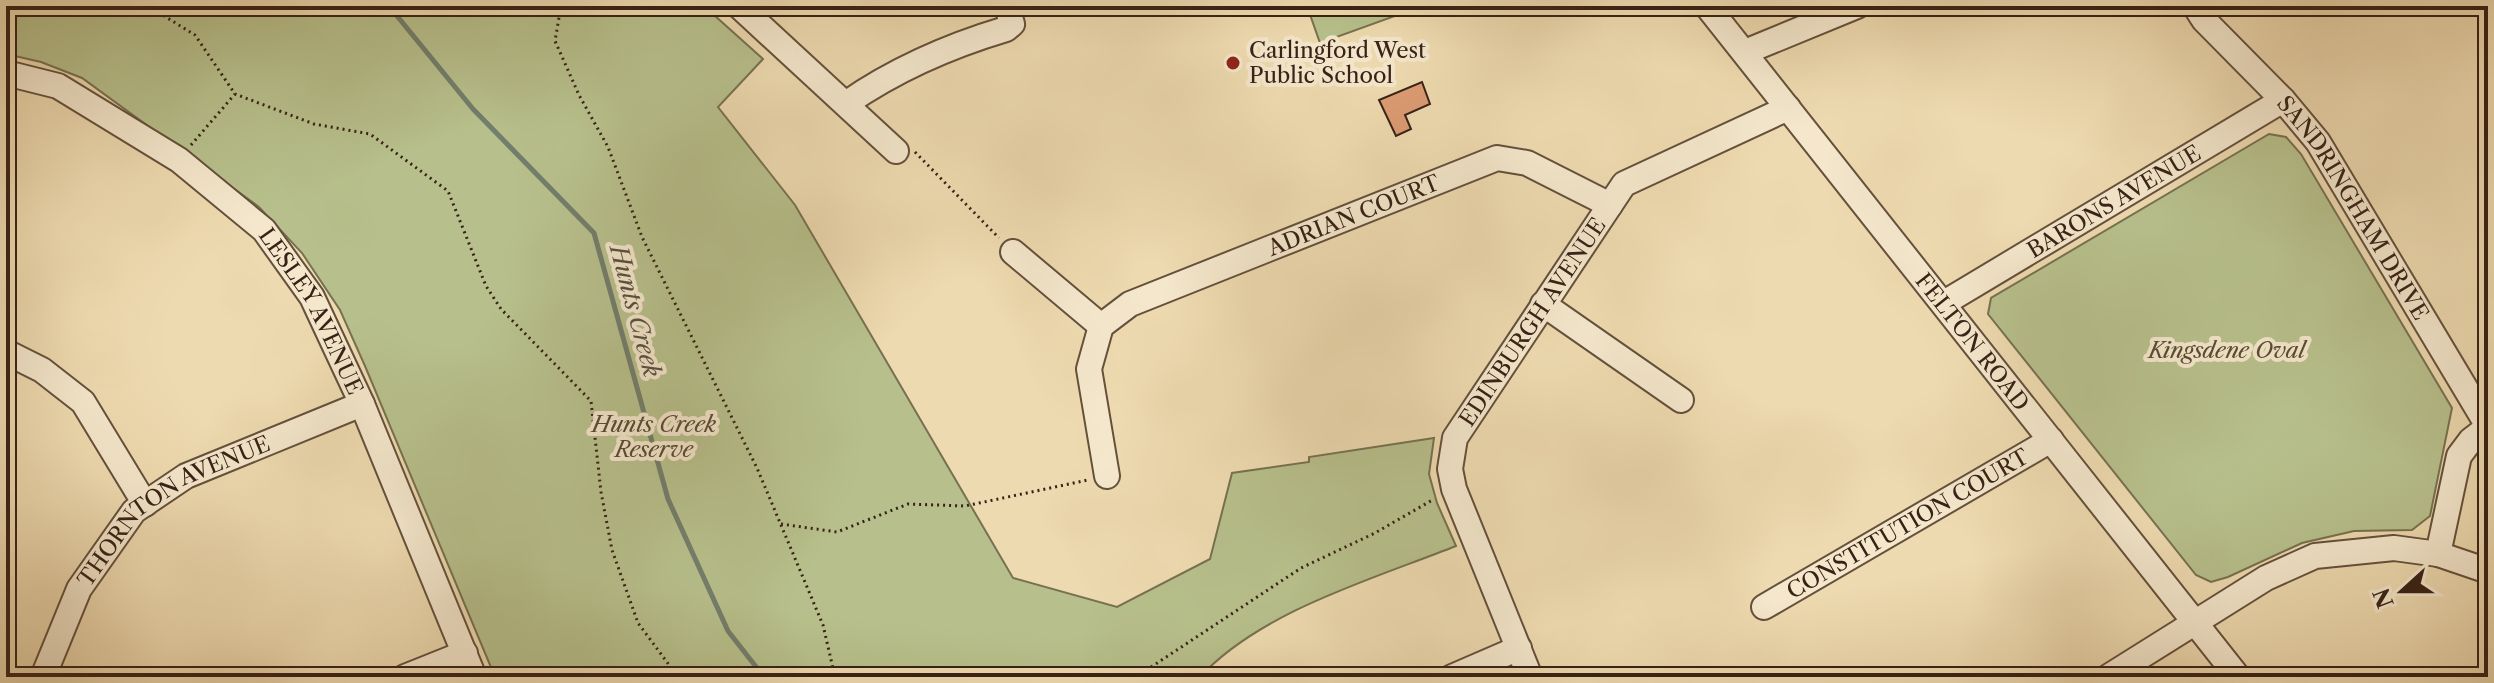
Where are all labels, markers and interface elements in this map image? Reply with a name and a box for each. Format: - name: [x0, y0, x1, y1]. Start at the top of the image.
- place label: Carlingford West Public School: [1249, 37, 1426, 89]
- marker: Carlingford West Public School: [1224, 54, 1242, 72]
- street label: SANDRINGHAM DRIVE: [2271, 90, 2434, 325]
- street label: BARONS AVENUE: [2023, 139, 2206, 264]
- street label: ADRIAN COURT: [1263, 169, 1444, 262]
- street label: EDINBURGH AVENUE: [1454, 213, 1612, 432]
- street label: LESLEY AVENUE: [253, 223, 369, 399]
- water label: Hunts Creek: [603, 240, 667, 381]
- street label: FELTON ROAD: [1910, 268, 2035, 416]
- park label: Kingsdene Oval: [2146, 337, 2309, 364]
- park label: Hunts Creek Reserve: [590, 411, 717, 463]
- street label: THORNTON AVENUE: [72, 430, 274, 592]
- street label: CONSTITUTION COURT: [1782, 443, 2034, 605]
- north arrow: [2362, 551, 2442, 631]
- text: N: [2368, 584, 2400, 612]

